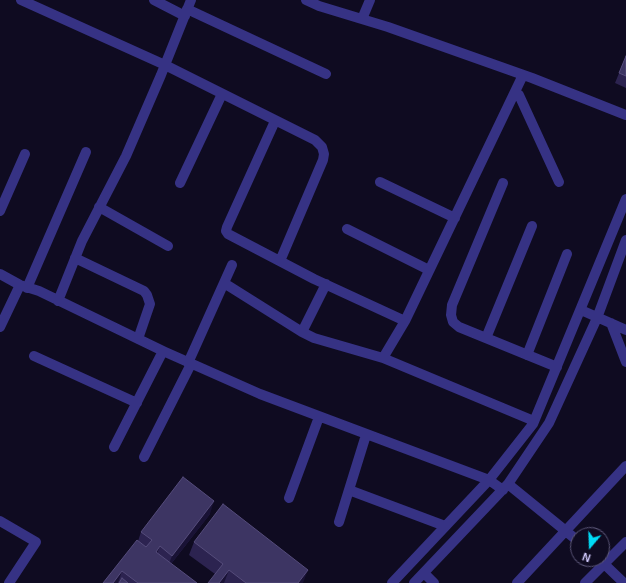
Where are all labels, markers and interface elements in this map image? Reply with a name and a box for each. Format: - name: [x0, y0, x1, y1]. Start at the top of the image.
- north arrow: [570, 527, 610, 567]
- text: N: [581, 550, 592, 564]

